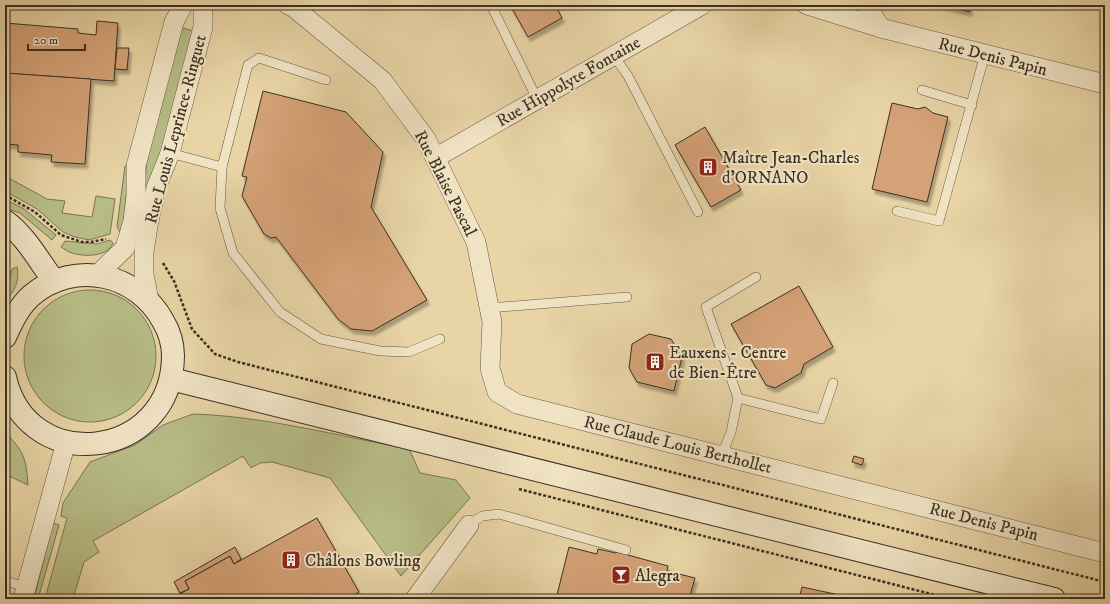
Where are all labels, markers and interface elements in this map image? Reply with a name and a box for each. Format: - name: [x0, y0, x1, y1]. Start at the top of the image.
- scale bar: [28, 26, 85, 52]
- street label: Rue Louis Leprince-Ringuet: [140, 32, 212, 226]
- street label: Rue Hippolyte Fontaine: [492, 32, 645, 132]
- text: 20 m: [34, 33, 58, 48]
- street label: Rue Denis Papin: [936, 33, 1050, 81]
- street label: Rue Blaise Pascal: [409, 127, 481, 240]
- place label: Maître Jean-Charles d'ORNANO: [722, 147, 860, 189]
- building icon: Maître Jean-Charles d'ORNANO: [697, 156, 719, 178]
- place label: Eauxens - Centre de Bien-Être: [669, 342, 786, 384]
- building icon: Eauxens - Centre de Bien-Être: [644, 351, 666, 373]
- street label: Rue Claude Louis Berthollet: [582, 411, 775, 479]
- street label: Rue Denis Papin: [927, 498, 1041, 546]
- building icon: Châlons Bowling: [280, 549, 302, 571]
- place label: Châlons Bowling: [305, 550, 421, 572]
- bar icon: Alegra: [610, 564, 632, 586]
- place label: Alegra: [635, 565, 681, 587]

